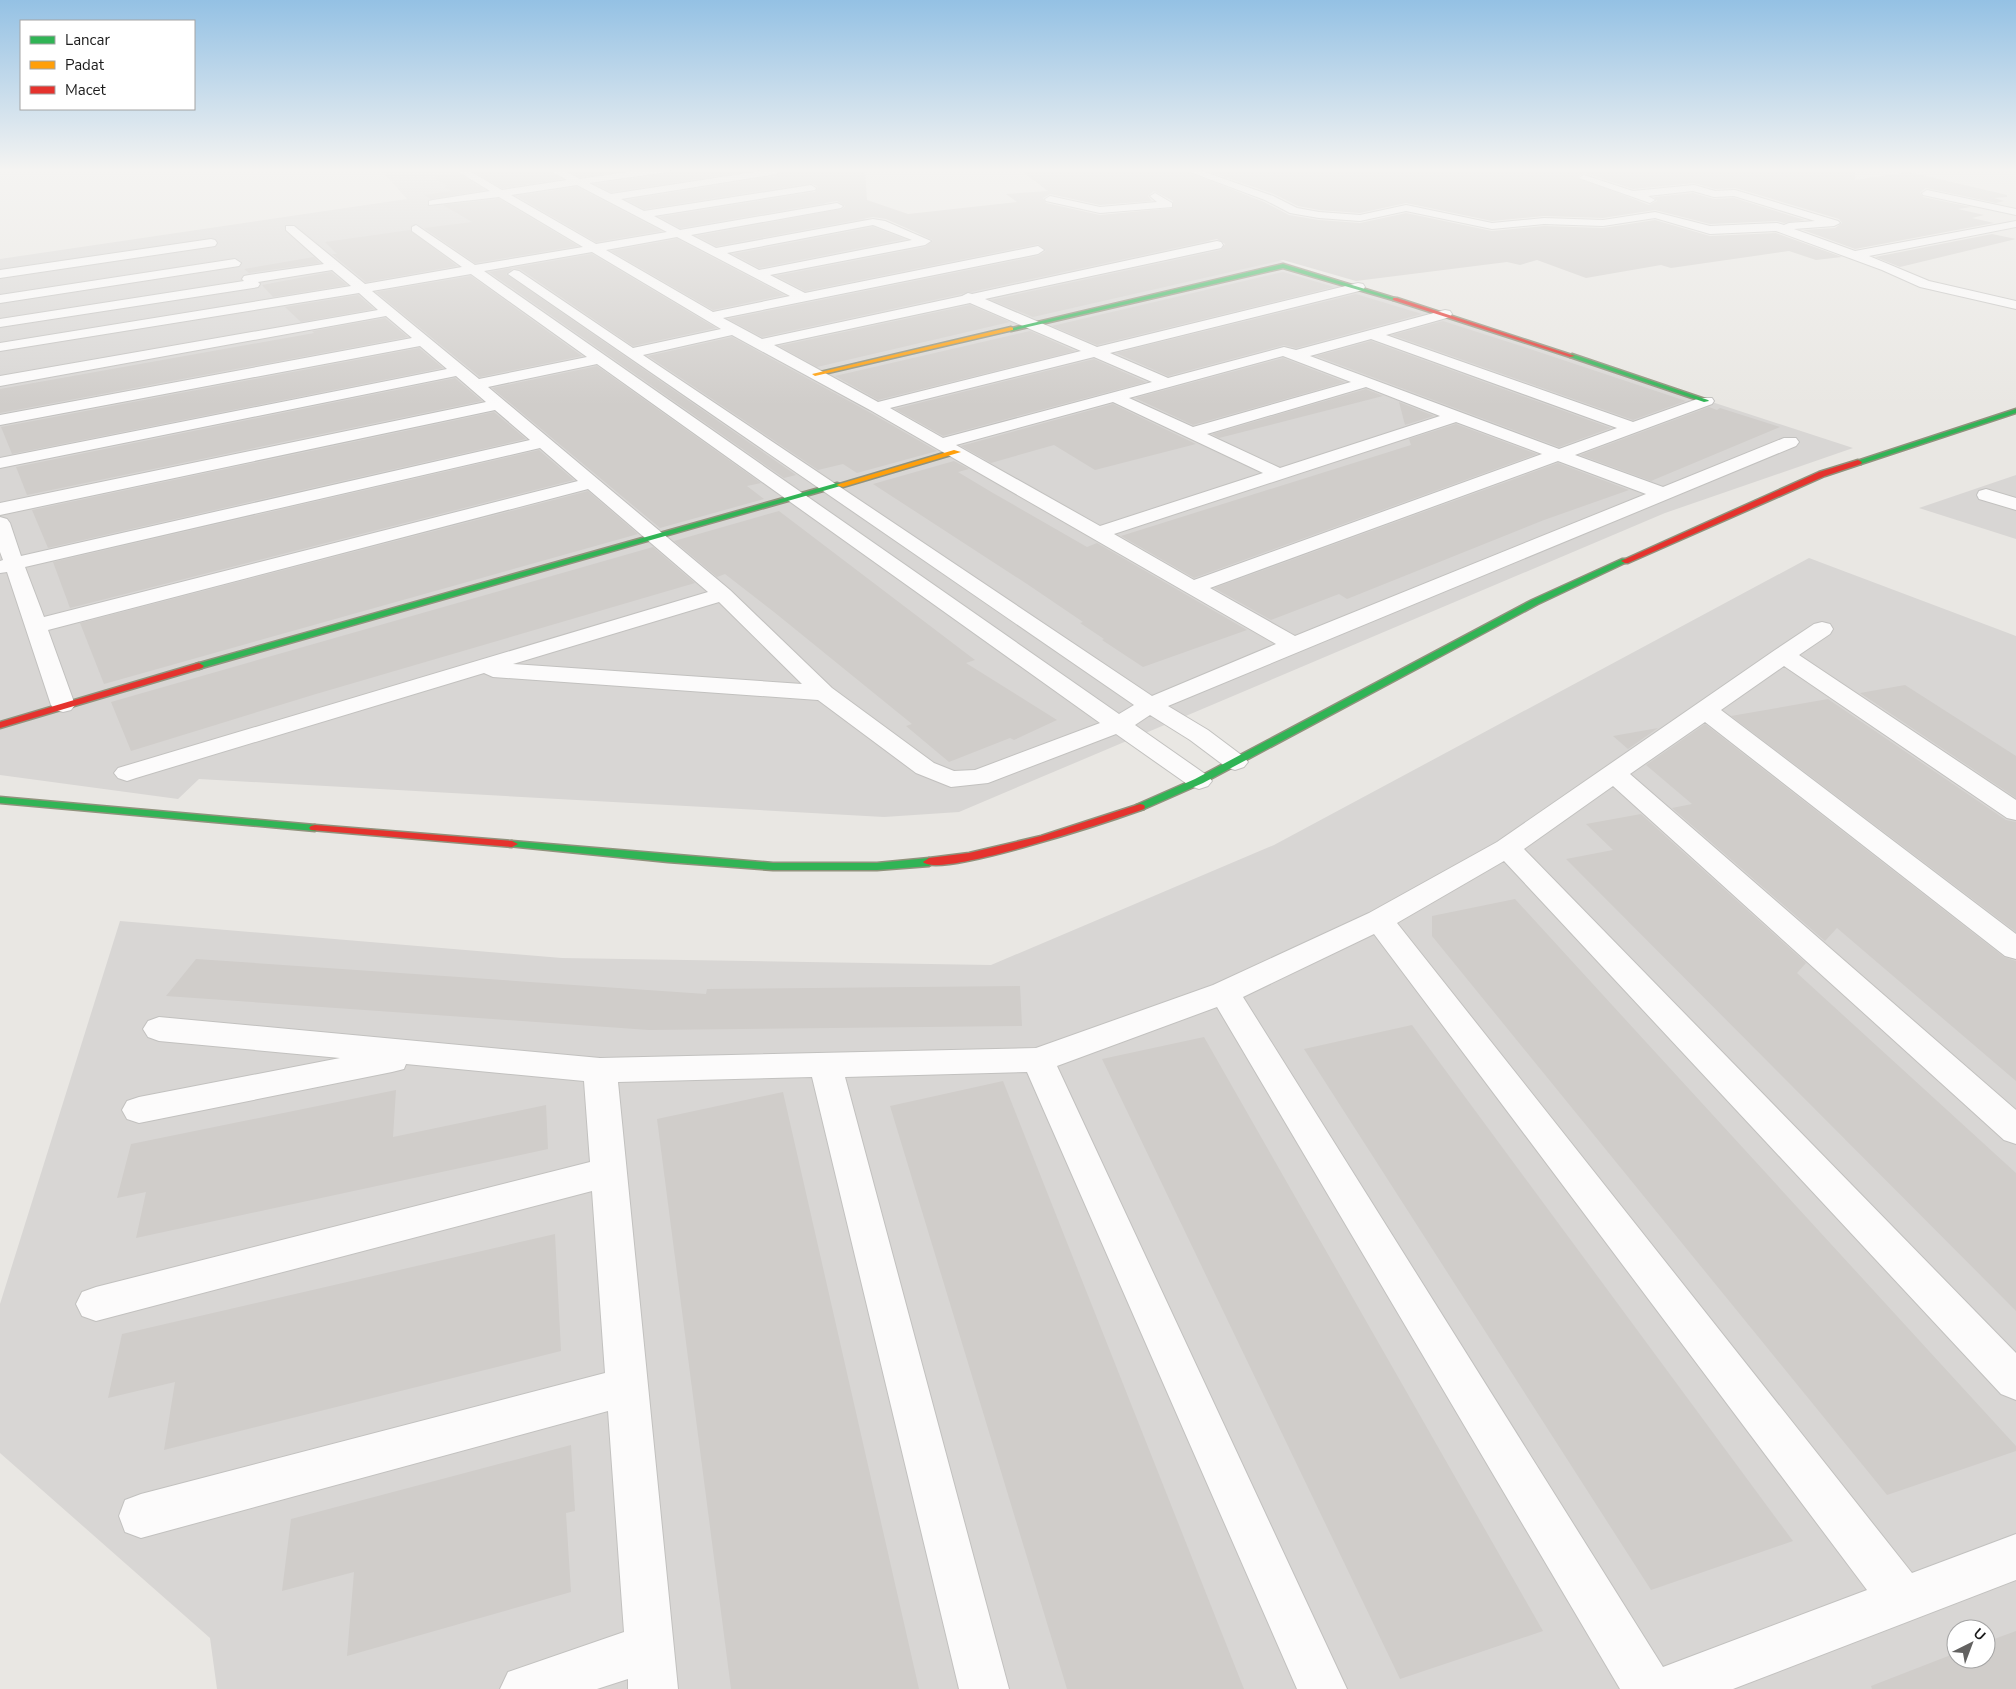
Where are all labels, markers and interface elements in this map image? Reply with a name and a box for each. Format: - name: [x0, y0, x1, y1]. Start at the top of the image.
- legend: [20, 20, 195, 110]
- text: Lancar: [65, 30, 110, 50]
- text: Padat: [65, 55, 105, 75]
- text: Macet: [65, 80, 107, 100]
- north arrow: [1946, 1619, 1996, 1669]
- text: U: [1969, 1624, 1990, 1645]

